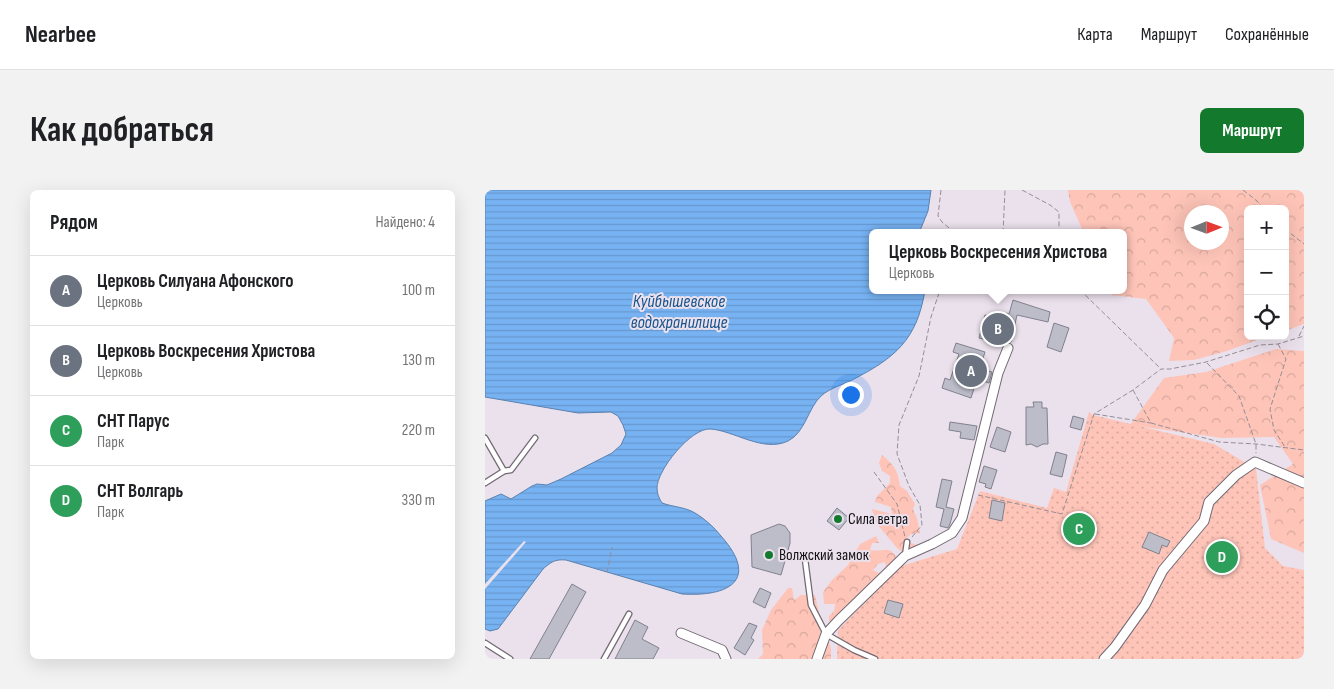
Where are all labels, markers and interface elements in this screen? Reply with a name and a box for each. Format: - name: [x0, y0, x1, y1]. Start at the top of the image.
- text: Nearbee: [25, 20, 96, 49]
- text: Карта: [1077, 24, 1113, 45]
- text: Маршрут: [1141, 24, 1197, 45]
- text: Сохранённые: [1225, 24, 1309, 45]
- button: Маршрут: [1200, 108, 1304, 153]
- text: Как добраться: [30, 109, 214, 152]
- north arrow: [1184, 205, 1229, 250]
- map controls: [1244, 205, 1289, 340]
- button: +: [1244, 205, 1289, 250]
- text: Рядом: [50, 210, 98, 235]
- text: Найдено: 4: [375, 213, 435, 232]
- popup: [869, 229, 1127, 294]
- text: Церковь Воскресения Христова: [889, 241, 1107, 264]
- button: −: [1244, 250, 1289, 295]
- text: Церковь: [889, 264, 935, 283]
- text: Церковь Силуана Афонского: [97, 270, 294, 293]
- text: A: [62, 281, 70, 300]
- text: 100 m: [402, 281, 435, 300]
- water label: Куйбышевское водохранилище: [630, 291, 728, 333]
- text: Церковь: [97, 293, 143, 312]
- button: locate: [1244, 295, 1289, 340]
- pin: B: [982, 310, 1014, 348]
- text: Церковь Воскресения Христова: [97, 340, 315, 363]
- text: B: [62, 351, 70, 370]
- text: 130 m: [403, 351, 435, 370]
- pin: A: [955, 352, 987, 390]
- text: Церковь: [97, 363, 143, 382]
- your location: [838, 382, 864, 408]
- text: СНТ Парус: [97, 410, 170, 433]
- text: C: [62, 421, 70, 440]
- text: 220 m: [402, 421, 435, 440]
- text: Парк: [97, 433, 124, 452]
- text: СНТ Волгарь: [97, 480, 183, 503]
- text: D: [62, 491, 70, 510]
- text: 330 m: [402, 491, 435, 510]
- text: Парк: [97, 503, 124, 522]
- place label: Сила ветра: [848, 510, 908, 529]
- pin: C: [1063, 510, 1095, 548]
- marker: Сила ветра: [832, 513, 844, 525]
- pin: D: [1206, 538, 1238, 576]
- place label: Волжский замок: [779, 546, 870, 565]
- marker: Волжский замок: [763, 549, 775, 561]

